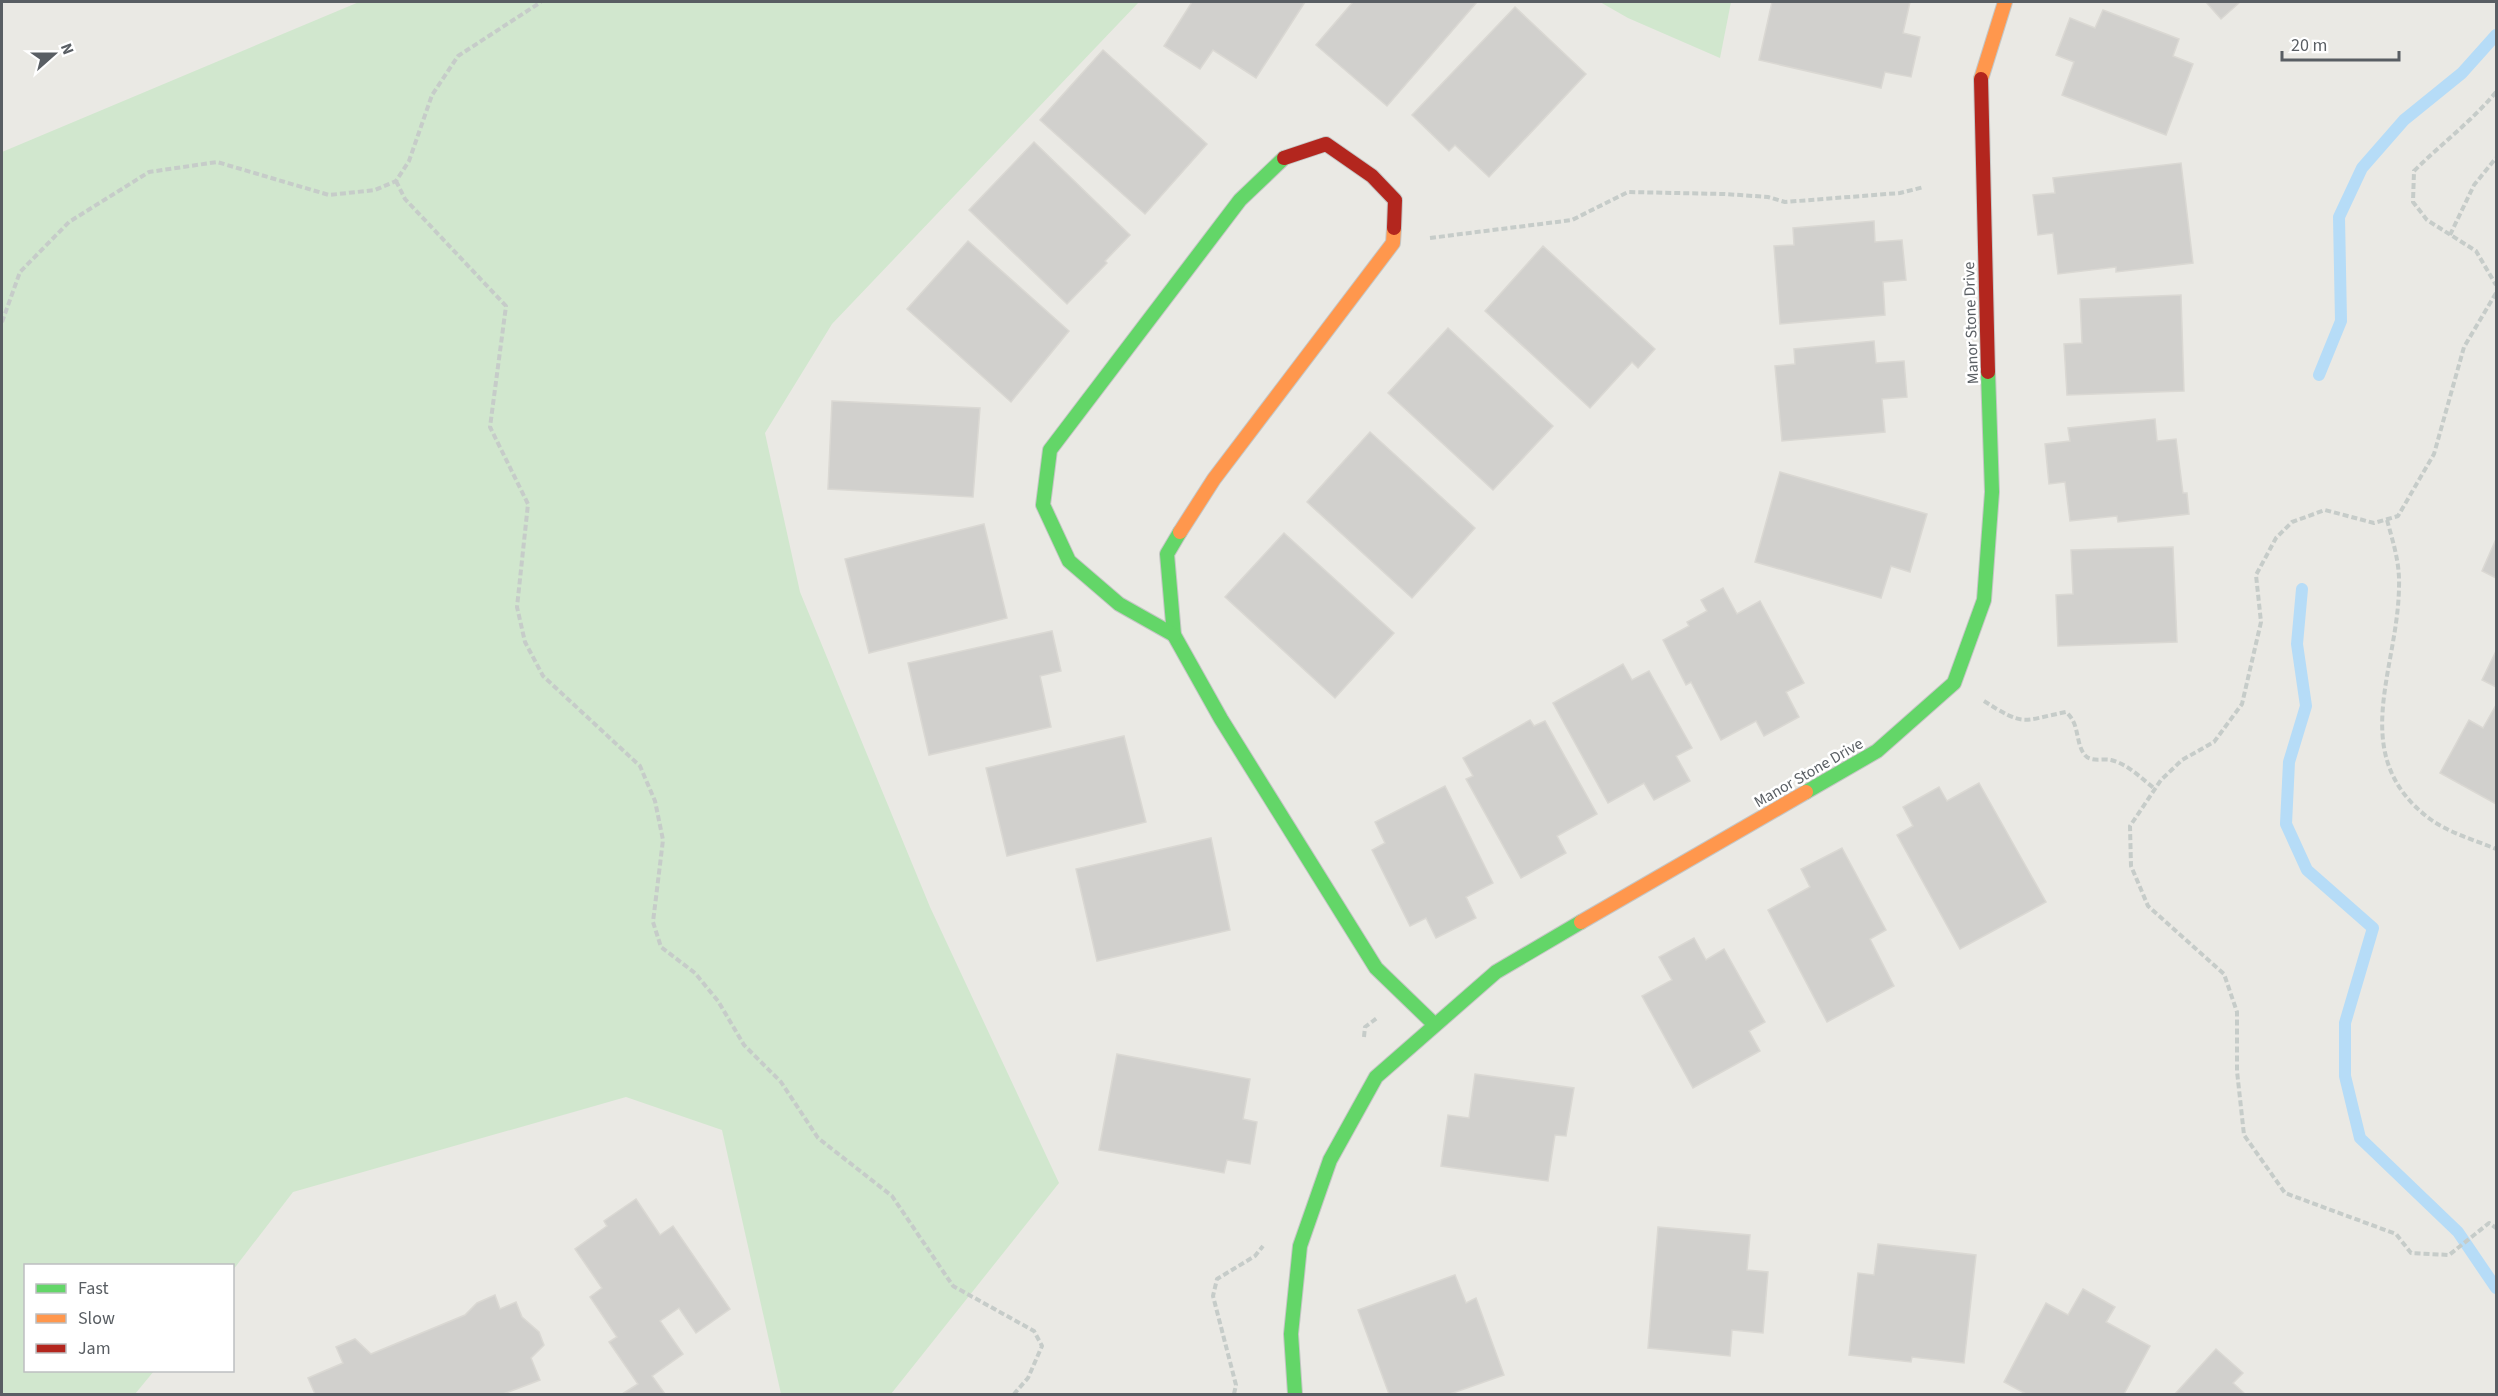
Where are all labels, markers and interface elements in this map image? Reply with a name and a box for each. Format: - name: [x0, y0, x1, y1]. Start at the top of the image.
- north arrow: [24, 24, 84, 84]
- scale bar: [2282, 24, 2399, 62]
- text: 20 m: [2291, 33, 2327, 58]
- text: N: [55, 40, 79, 58]
- street label: Manor Stone Drive: [1958, 261, 1984, 385]
- street label: Manor Stone Drive: [1750, 733, 1867, 813]
- legend: [24, 1264, 234, 1372]
- text: Fast: [78, 1276, 109, 1301]
- text: Slow: [78, 1306, 115, 1331]
- text: Jam: [78, 1336, 111, 1361]

